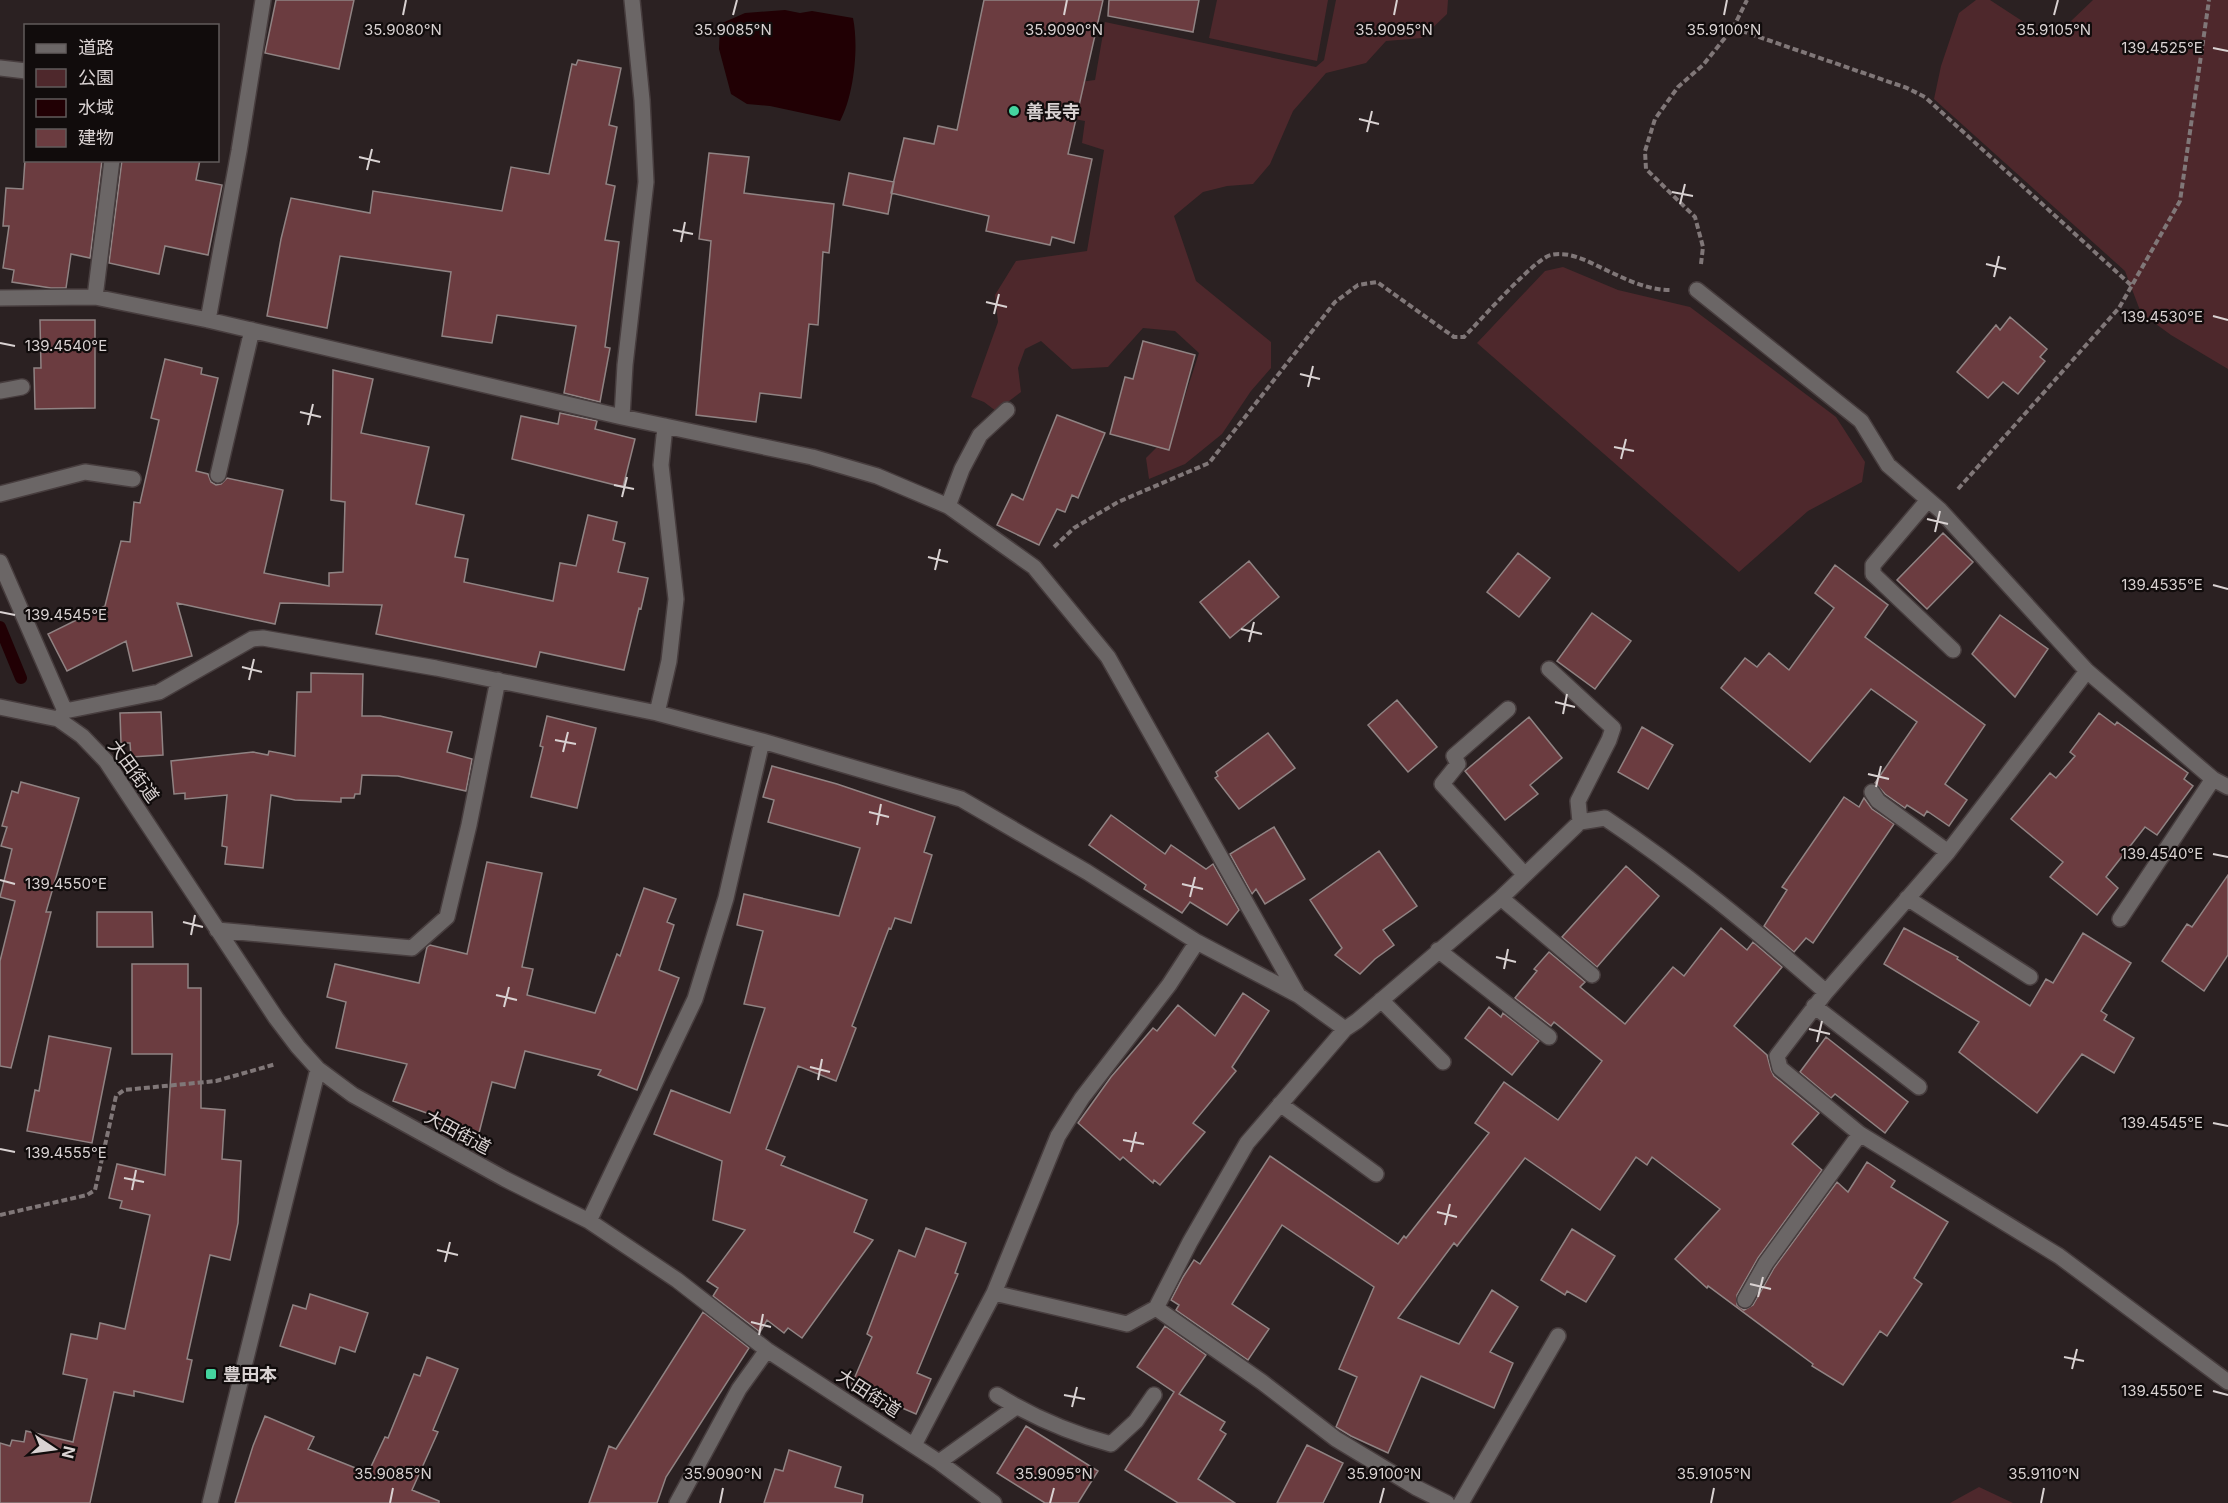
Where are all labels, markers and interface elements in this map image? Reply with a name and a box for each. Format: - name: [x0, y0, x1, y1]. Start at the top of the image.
- text: 35.9080°N: [364, 20, 442, 39]
- text: 35.9085°N: [694, 20, 772, 39]
- text: 35.9090°N: [1025, 20, 1103, 39]
- text: 35.9095°N: [1355, 20, 1433, 39]
- text: 35.9100°N: [1687, 20, 1761, 39]
- text: 35.9105°N: [2017, 20, 2091, 39]
- legend: [24, 24, 219, 162]
- text: 道路: [78, 37, 114, 58]
- text: 139.4525°E: [2121, 38, 2203, 57]
- text: 公園: [78, 67, 114, 88]
- text: 水域: [78, 97, 114, 118]
- place label: 善長寺: [1026, 101, 1080, 122]
- marker: 善長寺: [1007, 104, 1021, 118]
- text: 建物: [78, 127, 114, 148]
- text: 139.4530°E: [2121, 307, 2203, 326]
- text: 139.4540°E: [25, 336, 107, 355]
- text: 139.4535°E: [2121, 575, 2203, 594]
- text: 139.4545°E: [25, 605, 107, 624]
- street label: 大田街道: [104, 736, 164, 806]
- text: 139.4540°E: [2121, 844, 2203, 863]
- text: 139.4550°E: [25, 874, 107, 893]
- street label: 大田街道: [421, 1106, 495, 1158]
- text: 139.4545°E: [2121, 1113, 2203, 1132]
- text: 139.4555°E: [25, 1143, 107, 1162]
- place label: 豊田本: [223, 1364, 277, 1385]
- street label: 大田街道: [833, 1365, 905, 1421]
- marker: 豊田本: [204, 1367, 218, 1381]
- text: 139.4550°E: [2121, 1381, 2203, 1400]
- north arrow: [24, 1419, 84, 1479]
- text: N: [57, 1444, 80, 1461]
- text: 35.9085°N: [354, 1464, 432, 1483]
- text: 35.9090°N: [684, 1464, 762, 1483]
- text: 35.9095°N: [1015, 1464, 1093, 1483]
- text: 35.9100°N: [1347, 1464, 1421, 1483]
- text: 35.9105°N: [1677, 1464, 1751, 1483]
- text: 35.9110°N: [2008, 1464, 2080, 1483]

